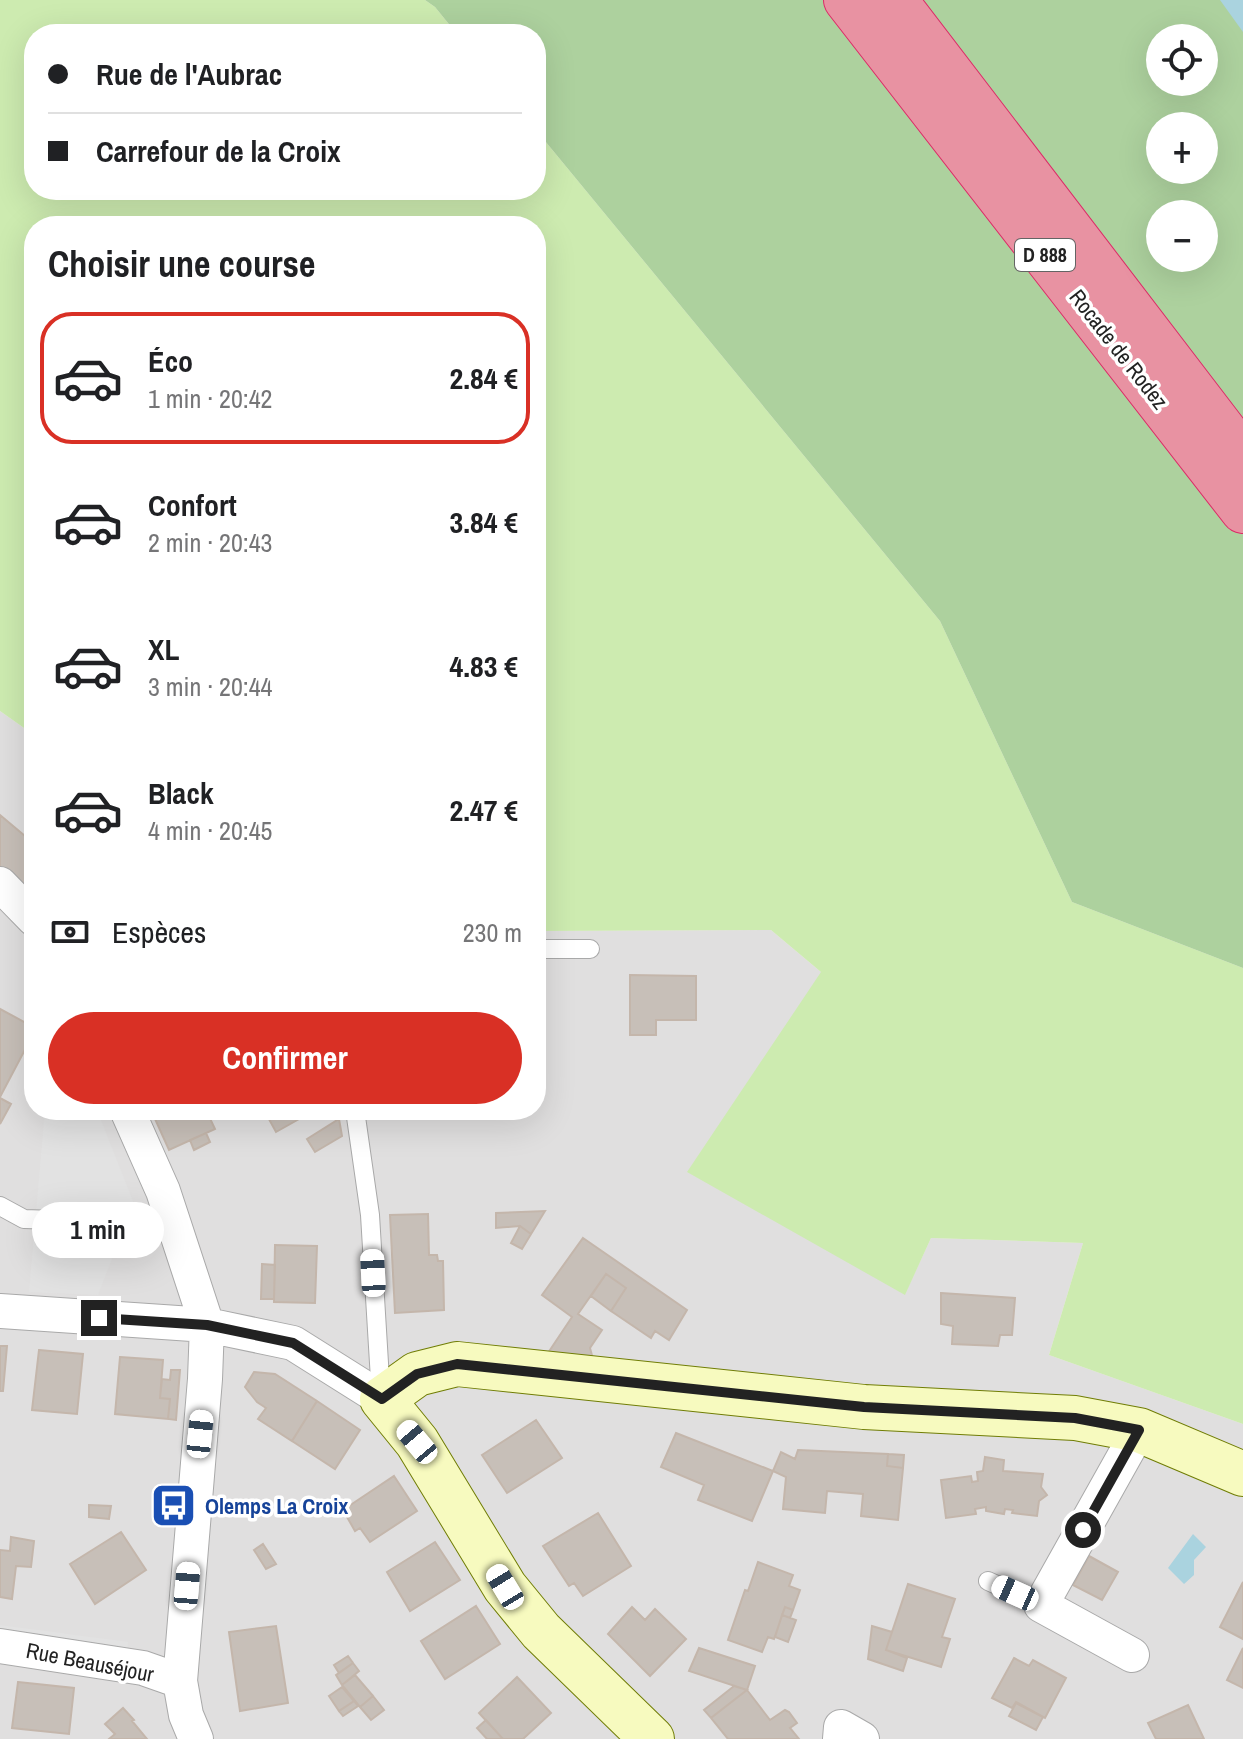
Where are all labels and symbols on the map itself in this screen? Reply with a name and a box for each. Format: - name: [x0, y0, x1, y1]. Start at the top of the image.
- road number: D 888: [1015, 239, 1075, 271]
- street label: Rocade de Rodez: [1063, 283, 1175, 415]
- callout: 1 min: [33, 1202, 165, 1258]
- car: [360, 1248, 386, 1298]
- route end: [81, 1300, 117, 1336]
- car: [186, 1409, 214, 1459]
- car: [392, 1416, 442, 1468]
- bus stop icon: Olemps La Croix: [150, 1482, 198, 1530]
- place label: Olemps La Croix: [205, 1491, 348, 1521]
- route start: [1065, 1512, 1101, 1548]
- car: [482, 1560, 528, 1614]
- car: [173, 1561, 201, 1611]
- car: [988, 1572, 1042, 1614]
- street label: Rue Beauséjour: [24, 1635, 156, 1689]

